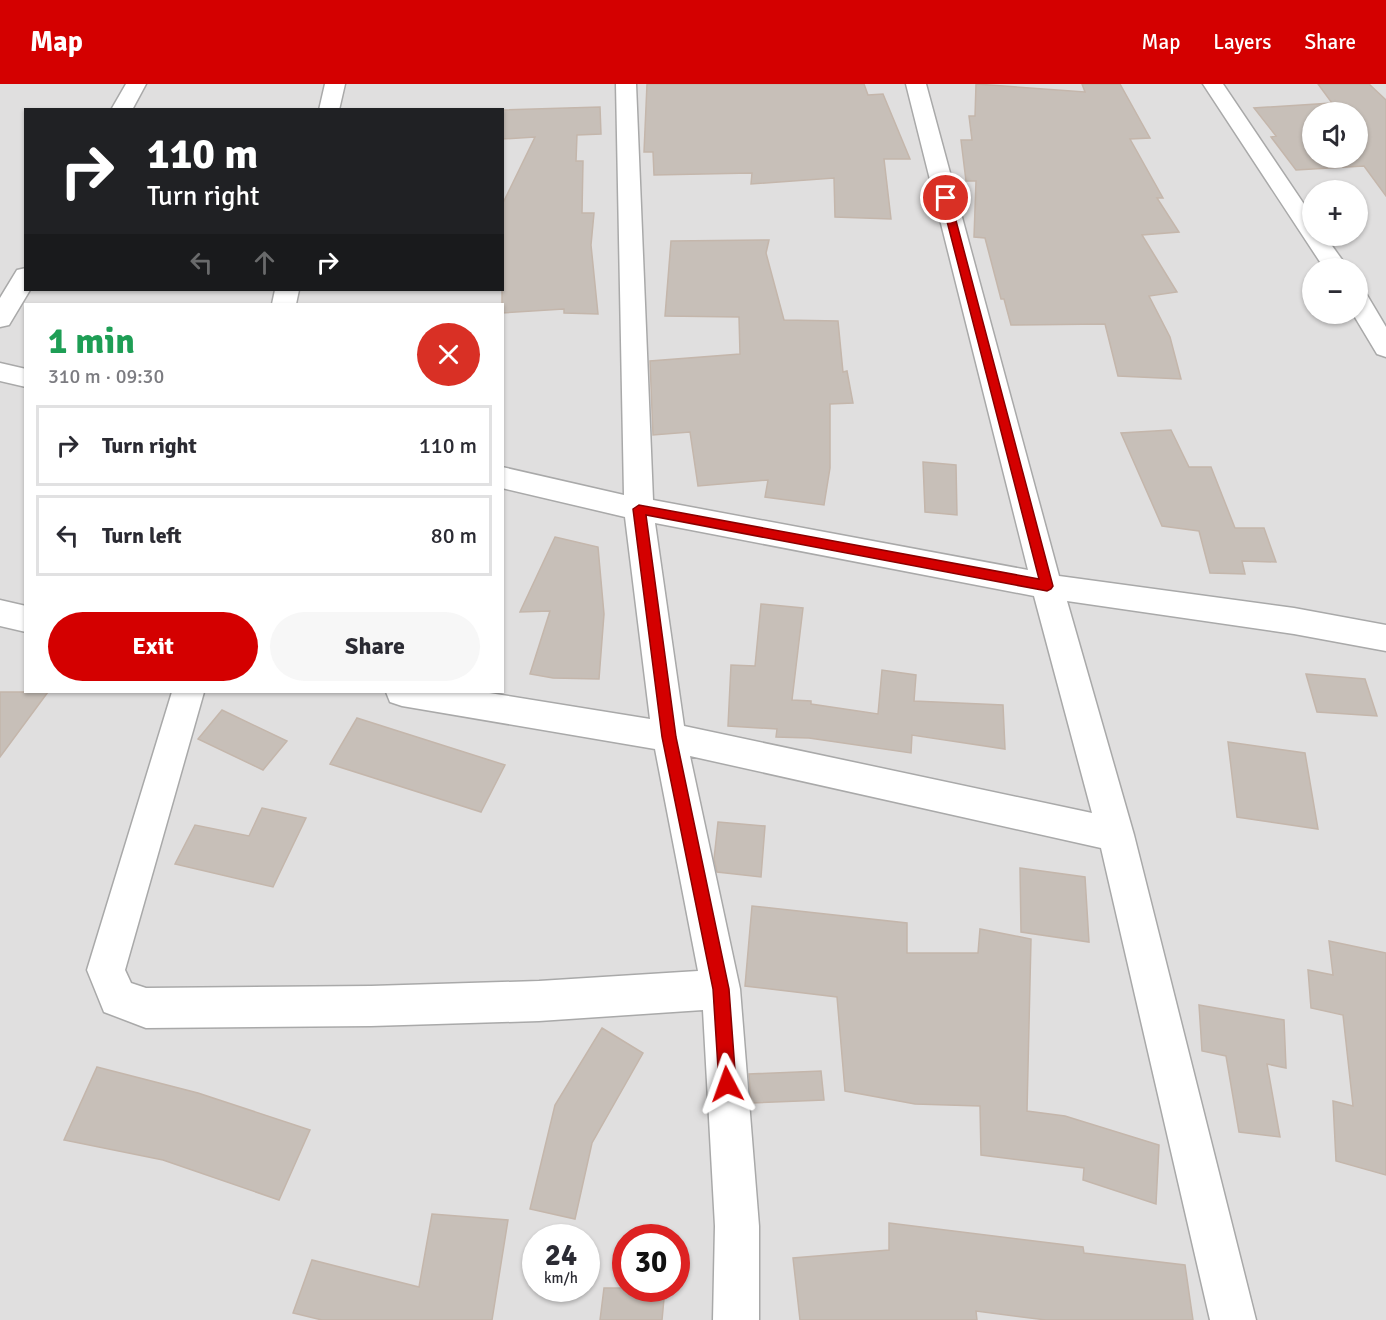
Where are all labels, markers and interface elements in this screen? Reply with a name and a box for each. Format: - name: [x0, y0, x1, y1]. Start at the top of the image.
- text: Map: [30, 25, 83, 59]
- text: Map: [1142, 29, 1180, 55]
- text: Layers: [1213, 29, 1271, 55]
- text: Share: [1304, 29, 1356, 55]
- map controls: [1302, 102, 1368, 324]
- button: sound: [1302, 102, 1368, 168]
- text: 110 m: [147, 129, 258, 180]
- icon: right: [48, 132, 126, 210]
- pin: [920, 172, 971, 223]
- text: Turn right: [147, 180, 260, 213]
- button: +: [1302, 180, 1368, 246]
- icon: arrive: [929, 181, 962, 214]
- icon: left: [185, 246, 218, 279]
- icon: ahead: [248, 246, 281, 279]
- icon: right: [311, 246, 344, 279]
- button: −: [1302, 258, 1368, 324]
- text: 1 min: [48, 319, 135, 364]
- button: close: [417, 323, 480, 386]
- text: 310 m · 09:30: [48, 364, 164, 389]
- icon: right: [51, 429, 84, 462]
- text: Turn right: [102, 432, 197, 459]
- text: 110 m: [419, 432, 477, 459]
- icon: left: [51, 519, 84, 552]
- text: Turn left: [102, 522, 182, 549]
- text: 80 m: [431, 522, 477, 549]
- button: Exit: [48, 612, 258, 681]
- button: Share: [270, 612, 480, 681]
- position arrow: [695, 1052, 759, 1116]
- speed limit sign: 30: [612, 1224, 690, 1302]
- text: 24: [545, 1237, 577, 1274]
- text: km/h: [544, 1269, 578, 1287]

